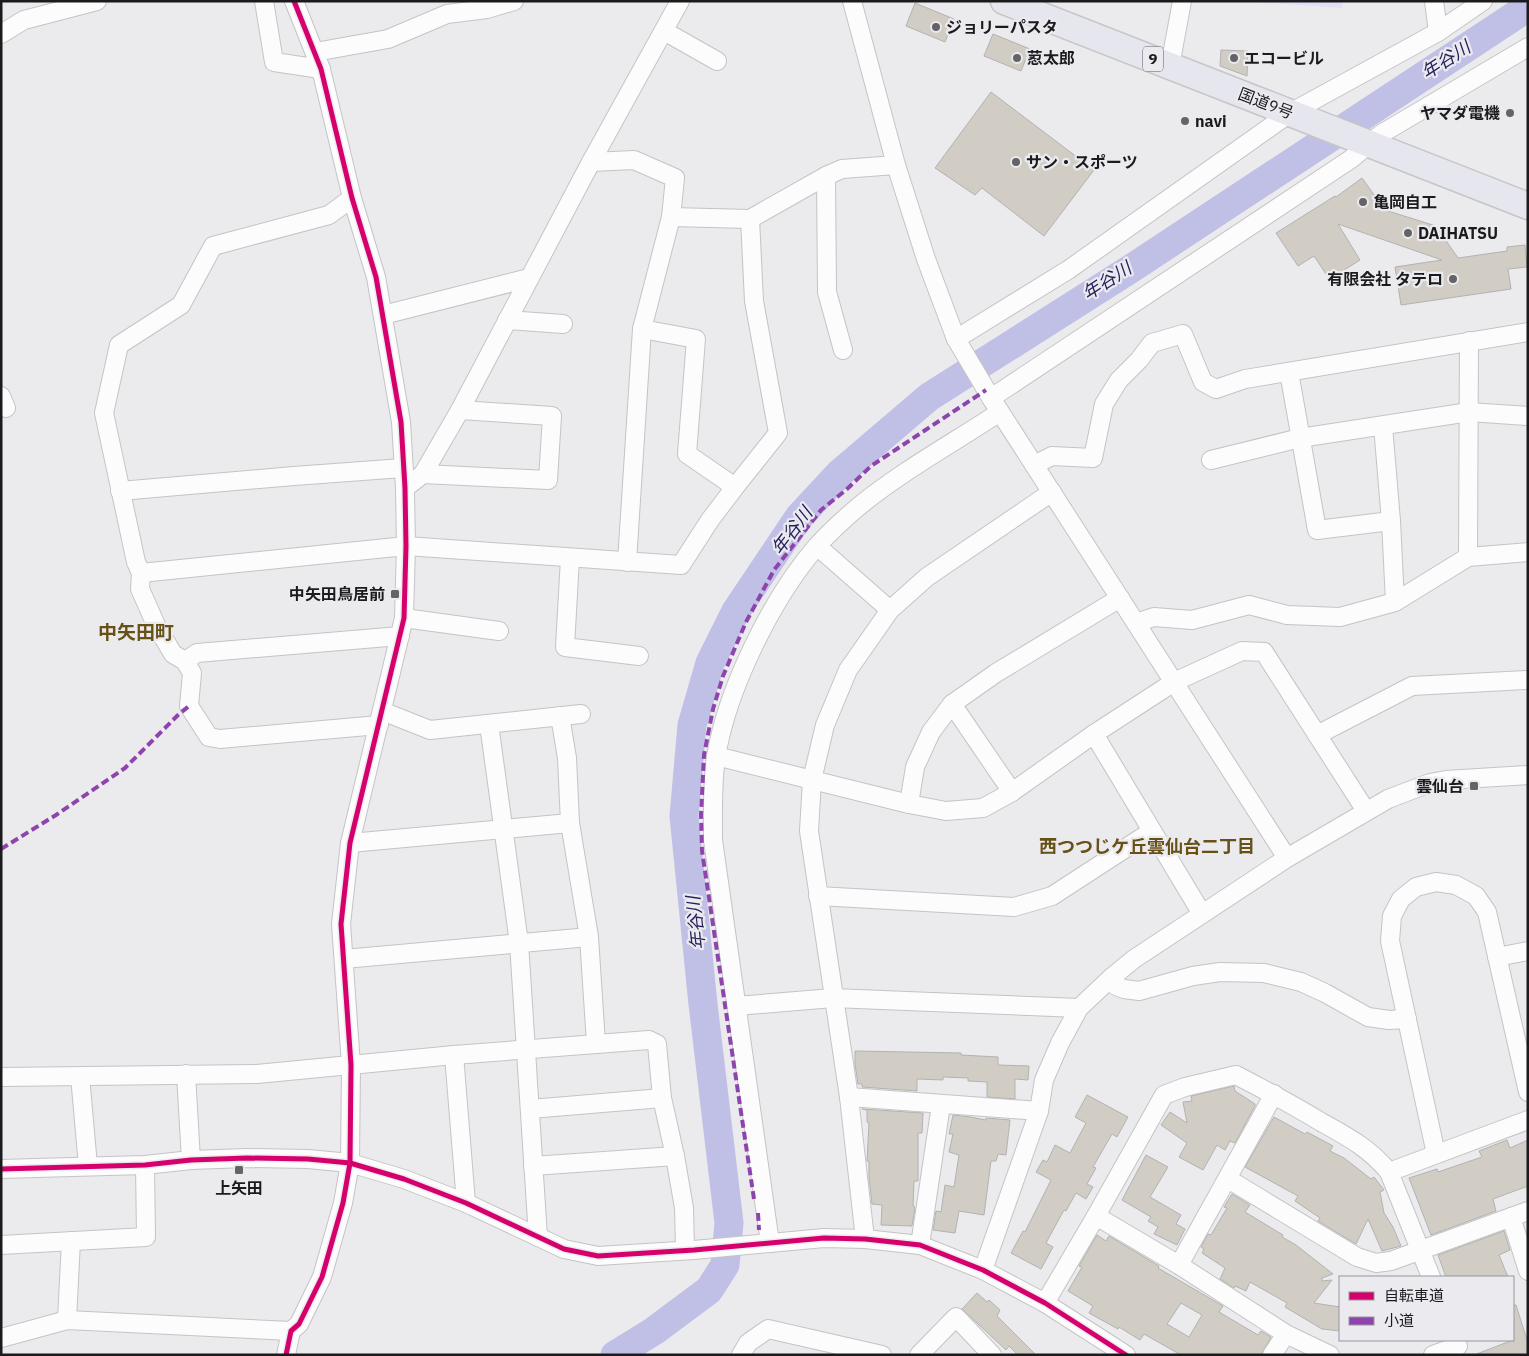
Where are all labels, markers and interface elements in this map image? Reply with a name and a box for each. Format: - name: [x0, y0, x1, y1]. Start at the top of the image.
- place label: ジョリーパスタ: [946, 17, 1058, 37]
- marker: ジョリーパスタ: [930, 21, 942, 33]
- water label: 年谷川: [1417, 34, 1476, 84]
- road number: 9: [1143, 46, 1163, 72]
- place label: 荵太郎: [1027, 48, 1075, 68]
- place label: エコービル: [1244, 48, 1324, 68]
- marker: 荵太郎: [1011, 52, 1023, 64]
- marker: エコービル: [1228, 52, 1240, 64]
- street label: 国道9号: [1236, 83, 1296, 123]
- place label: ヤマダ電機: [1420, 103, 1500, 123]
- marker: ヤマダ電機: [1504, 107, 1516, 119]
- place label: navi: [1195, 111, 1227, 131]
- marker: navi: [1179, 115, 1191, 127]
- place label: サン・スポーツ: [1026, 152, 1138, 172]
- marker: サン・スポーツ: [1010, 156, 1022, 168]
- place label: 亀岡自工: [1373, 192, 1437, 212]
- marker: 亀岡自工: [1357, 196, 1369, 208]
- place label: DAIHATSU: [1418, 223, 1498, 243]
- marker: DAIHATSU: [1402, 227, 1414, 239]
- water label: 年谷川: [1078, 255, 1137, 305]
- place label: 有限会社 タテロ: [1327, 269, 1443, 289]
- marker: 有限会社 タテロ: [1447, 273, 1459, 285]
- water label: 年谷川: [766, 501, 818, 559]
- place label: 中矢田鳥居前: [289, 584, 385, 604]
- marker: 中矢田鳥居前: [389, 588, 401, 600]
- district label: 中矢田町: [98, 620, 174, 644]
- place label: 雲仙台: [1416, 776, 1464, 796]
- marker: 雲仙台: [1468, 780, 1480, 792]
- district label: 西つつじケ丘雲仙台二丁目: [1039, 835, 1255, 858]
- water label: 年谷川: [681, 893, 710, 951]
- marker: 上矢田: [233, 1164, 245, 1176]
- place label: 上矢田: [215, 1178, 263, 1198]
- legend: [1339, 1276, 1514, 1341]
- text: 自転車道: [1384, 1286, 1444, 1305]
- text: 小道: [1384, 1311, 1414, 1330]

